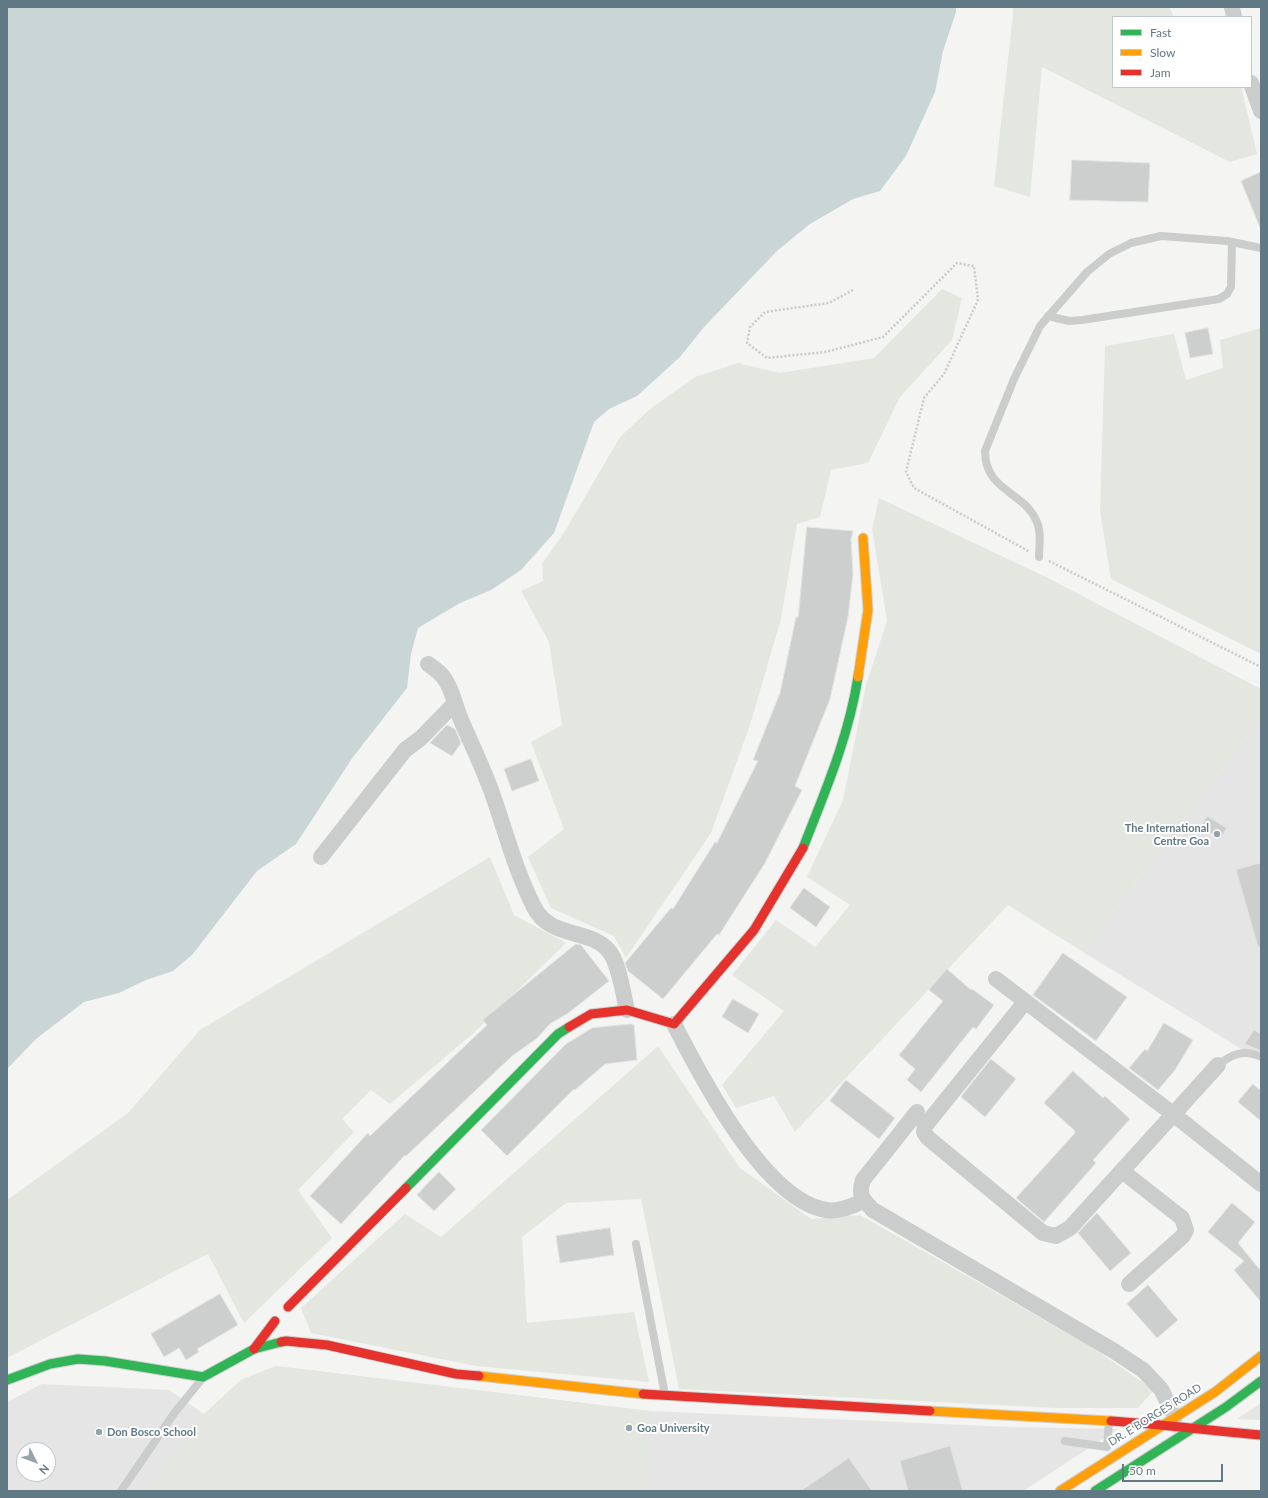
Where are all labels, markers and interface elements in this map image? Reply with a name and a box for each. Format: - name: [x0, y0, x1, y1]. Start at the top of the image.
- legend: [1112, 16, 1252, 88]
- text: Fast: [1150, 25, 1171, 40]
- text: Slow: [1150, 45, 1175, 60]
- text: Jam: [1150, 65, 1171, 80]
- place label: The International Centre Goa: [1125, 821, 1209, 847]
- marker: The International Centre Goa: [1212, 829, 1222, 839]
- street label: DR. E BORGES ROAD: [1106, 1381, 1204, 1449]
- place label: Goa University: [637, 1421, 710, 1435]
- marker: Goa University: [624, 1423, 634, 1433]
- place label: Don Bosco School: [107, 1425, 196, 1439]
- marker: Don Bosco School: [94, 1427, 104, 1437]
- north arrow: [16, 1442, 56, 1482]
- scale bar: [1124, 1456, 1225, 1482]
- text: N: [37, 1462, 52, 1477]
- text: 50 m: [1129, 1463, 1156, 1478]

